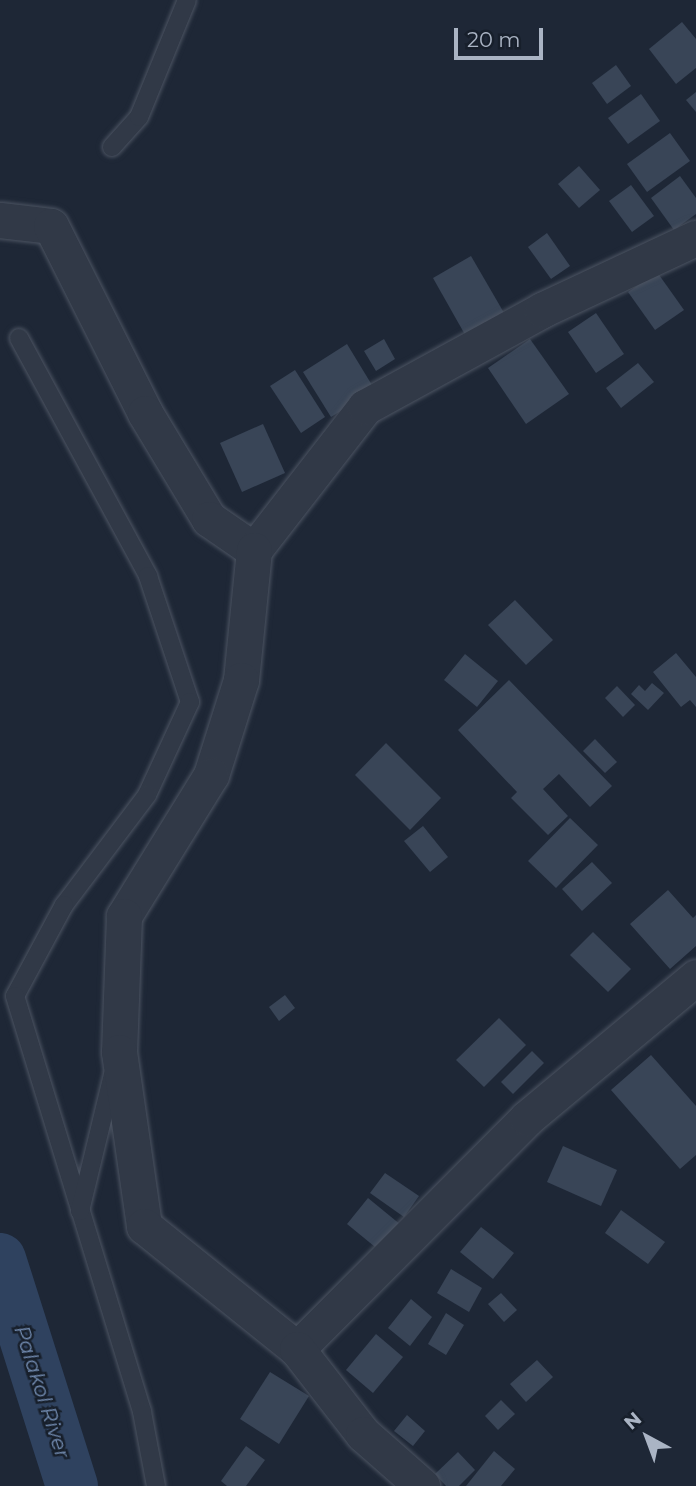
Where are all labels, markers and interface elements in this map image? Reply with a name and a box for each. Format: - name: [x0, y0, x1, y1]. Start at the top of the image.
- scale bar: [458, 14, 547, 58]
- text: 20 m: [467, 27, 521, 52]
- water label: Palakol River: [9, 1322, 75, 1462]
- north arrow: [612, 1402, 682, 1472]
- text: N: [620, 1407, 646, 1434]

